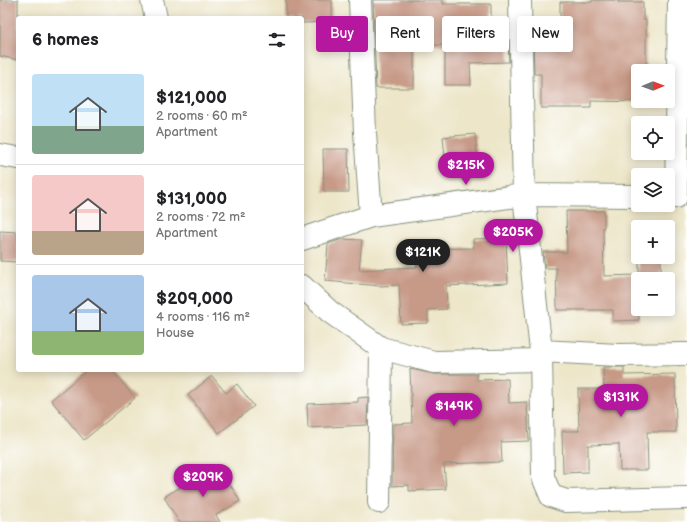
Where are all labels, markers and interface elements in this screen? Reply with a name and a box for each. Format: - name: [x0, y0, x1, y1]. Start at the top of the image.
- chip: Buy: [316, 16, 368, 52]
- chip: Rent: [376, 16, 434, 52]
- chip: Filters: [442, 16, 509, 52]
- chip: New: [517, 16, 573, 52]
- icon: filters: [266, 29, 288, 51]
- text: 6 homes: [32, 30, 99, 50]
- north arrow: [631, 64, 675, 108]
- map controls: [631, 64, 675, 316]
- text: $121,000: [156, 88, 227, 108]
- icon: home: [64, 90, 112, 138]
- text: 2 rooms · 60 m²: [156, 108, 248, 124]
- button: locate: [631, 116, 675, 160]
- text: Apartment: [156, 124, 217, 140]
- pin: $215K: [438, 152, 494, 186]
- text: $215K: [447, 157, 485, 173]
- button: layers: [631, 168, 675, 212]
- text: $131,000: [156, 189, 227, 209]
- icon: home: [64, 191, 112, 239]
- text: 2 rooms · 72 m²: [156, 209, 246, 225]
- pin: $205K: [485, 219, 541, 253]
- button: +: [631, 220, 675, 264]
- text: $205K: [493, 224, 533, 240]
- text: Apartment: [156, 225, 217, 241]
- pin: $121K: [395, 239, 451, 273]
- text: $121K: [405, 244, 441, 260]
- button: −: [631, 272, 675, 316]
- text: $209,000: [156, 289, 233, 309]
- icon: home: [64, 291, 112, 339]
- text: 4 rooms · 116 m²: [156, 309, 250, 325]
- text: House: [156, 325, 194, 341]
- pin: $131K: [593, 384, 649, 418]
- text: $131K: [603, 389, 639, 405]
- pin: $149K: [426, 393, 482, 427]
- text: $149K: [435, 398, 473, 414]
- pin: $209K: [175, 464, 231, 498]
- text: $209K: [183, 469, 223, 485]

